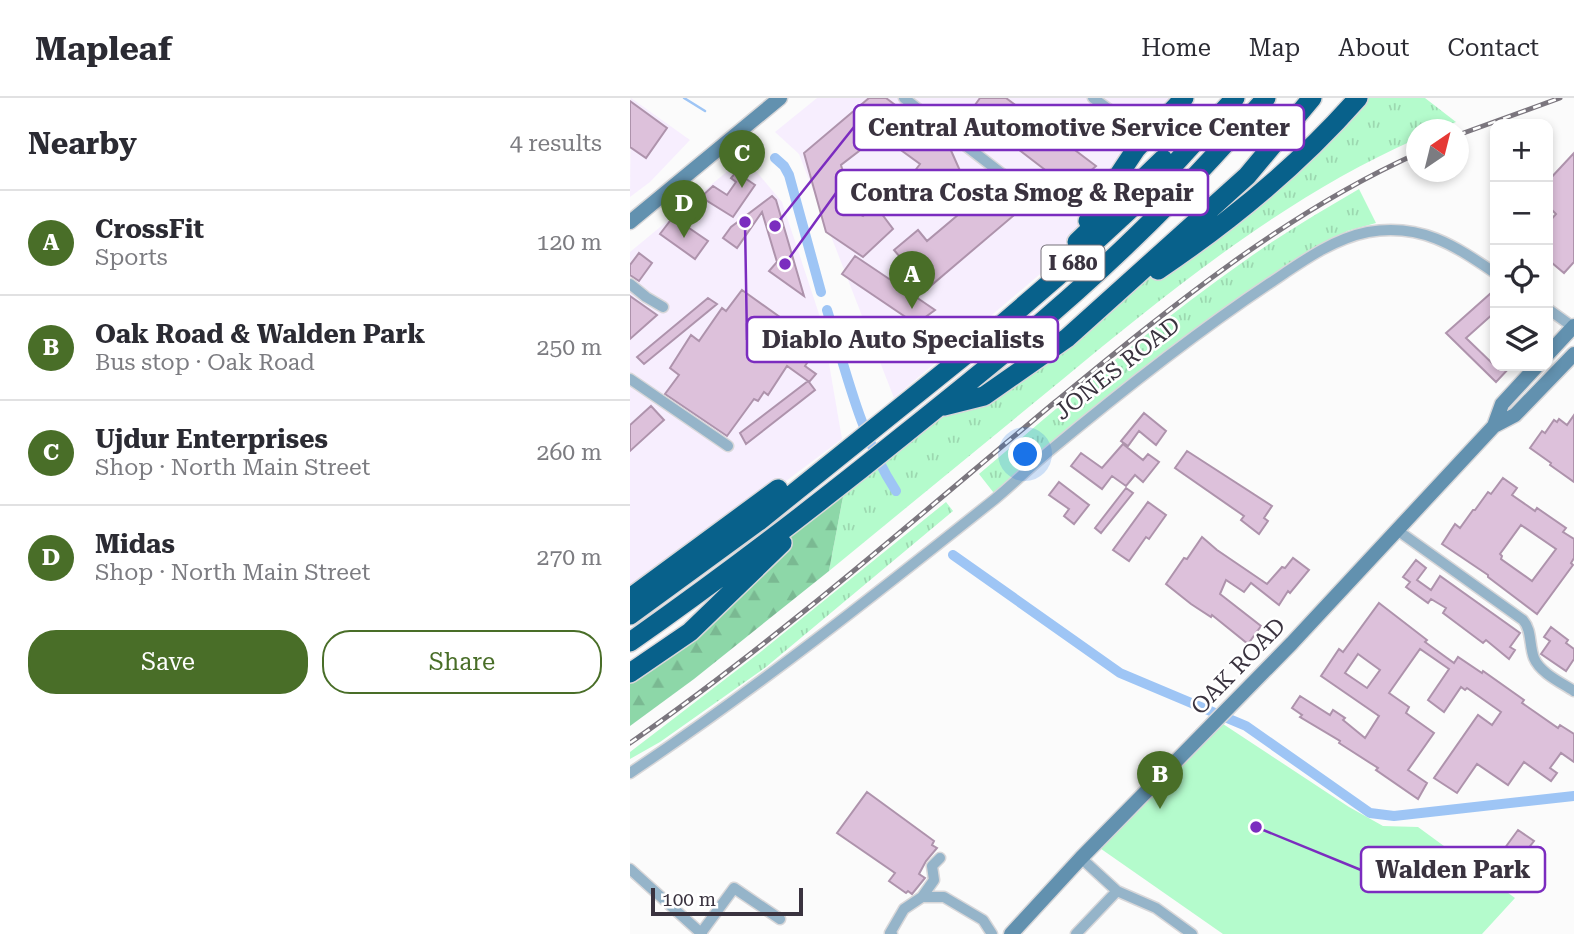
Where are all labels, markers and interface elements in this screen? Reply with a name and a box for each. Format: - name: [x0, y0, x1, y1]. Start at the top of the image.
- text: Mapleaf: [35, 29, 172, 68]
- text: Home: [1141, 34, 1211, 62]
- text: Map: [1249, 34, 1300, 62]
- text: About: [1338, 34, 1409, 62]
- text: Contact: [1447, 34, 1539, 62]
- callout: Central Automotive Service Center: [854, 105, 1304, 150]
- text: Central Automotive Service Center: [868, 114, 1290, 142]
- north arrow: [1406, 119, 1469, 182]
- map controls: [1490, 119, 1553, 371]
- button: +: [1490, 119, 1553, 182]
- text: Nearby: [28, 126, 137, 161]
- text: 4 results: [510, 130, 602, 157]
- pin: C: [719, 130, 765, 188]
- callout: Contra Costa Smog & Repair: [836, 170, 1208, 215]
- text: Contra Costa Smog & Repair: [850, 179, 1194, 207]
- pin: D: [661, 180, 707, 238]
- button: −: [1490, 182, 1553, 245]
- text: CrossFit: [95, 214, 204, 244]
- text: A: [43, 229, 59, 256]
- text: 120 m: [537, 229, 602, 256]
- text: Sports: [95, 244, 168, 271]
- button: locate: [1490, 245, 1553, 308]
- road number: I 680: [1042, 246, 1104, 280]
- pin: A: [889, 251, 935, 309]
- button: layers: [1490, 308, 1553, 371]
- street label: JONES ROAD: [1049, 311, 1186, 426]
- callout: Diablo Auto Specialists: [747, 317, 1058, 362]
- text: Oak Road & Walden Park: [95, 319, 425, 349]
- text: Diablo Auto Specialists: [762, 326, 1044, 354]
- text: B: [43, 334, 59, 361]
- text: 250 m: [537, 334, 602, 361]
- text: Bus stop · Oak Road: [95, 349, 315, 376]
- text: Ujdur Enterprises: [95, 424, 328, 454]
- your location: [1008, 437, 1042, 471]
- text: C: [43, 439, 59, 466]
- text: 260 m: [537, 439, 602, 466]
- text: Shop · North Main Street: [95, 454, 370, 481]
- text: Midas: [95, 529, 175, 559]
- text: D: [42, 544, 60, 571]
- text: 270 m: [537, 544, 602, 571]
- text: Shop · North Main Street: [95, 559, 370, 586]
- street label: OAK ROAD: [1186, 612, 1291, 720]
- button: Save: [28, 630, 308, 694]
- button: Share: [322, 630, 602, 694]
- pin: B: [1137, 751, 1183, 809]
- callout: Walden Park: [1361, 847, 1545, 892]
- text: Walden Park: [1375, 856, 1531, 884]
- scale bar: [651, 885, 803, 917]
- text: 100 m: [662, 888, 716, 911]

